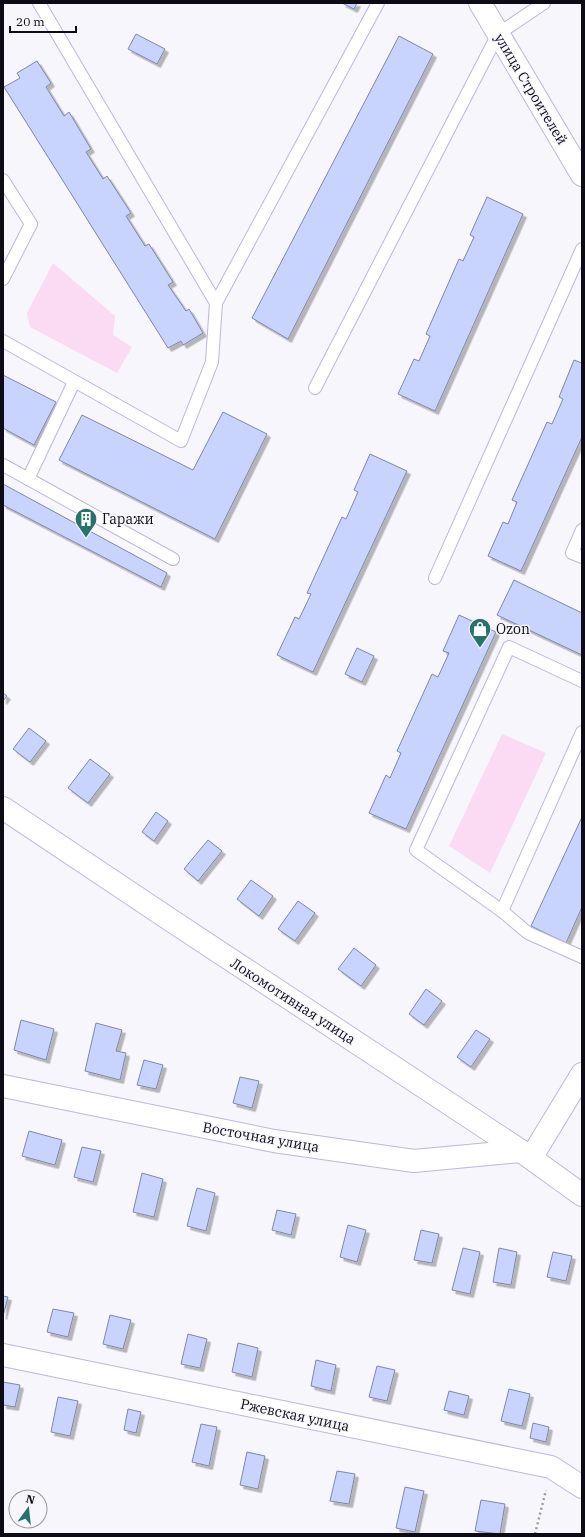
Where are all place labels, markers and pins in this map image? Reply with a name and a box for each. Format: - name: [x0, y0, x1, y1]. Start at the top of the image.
- building icon: Гаражи: [73, 506, 99, 539]
- place label: Гаражи: [102, 510, 154, 528]
- shop icon: Ozon: [467, 616, 493, 649]
- place label: Ozon: [496, 620, 530, 638]

